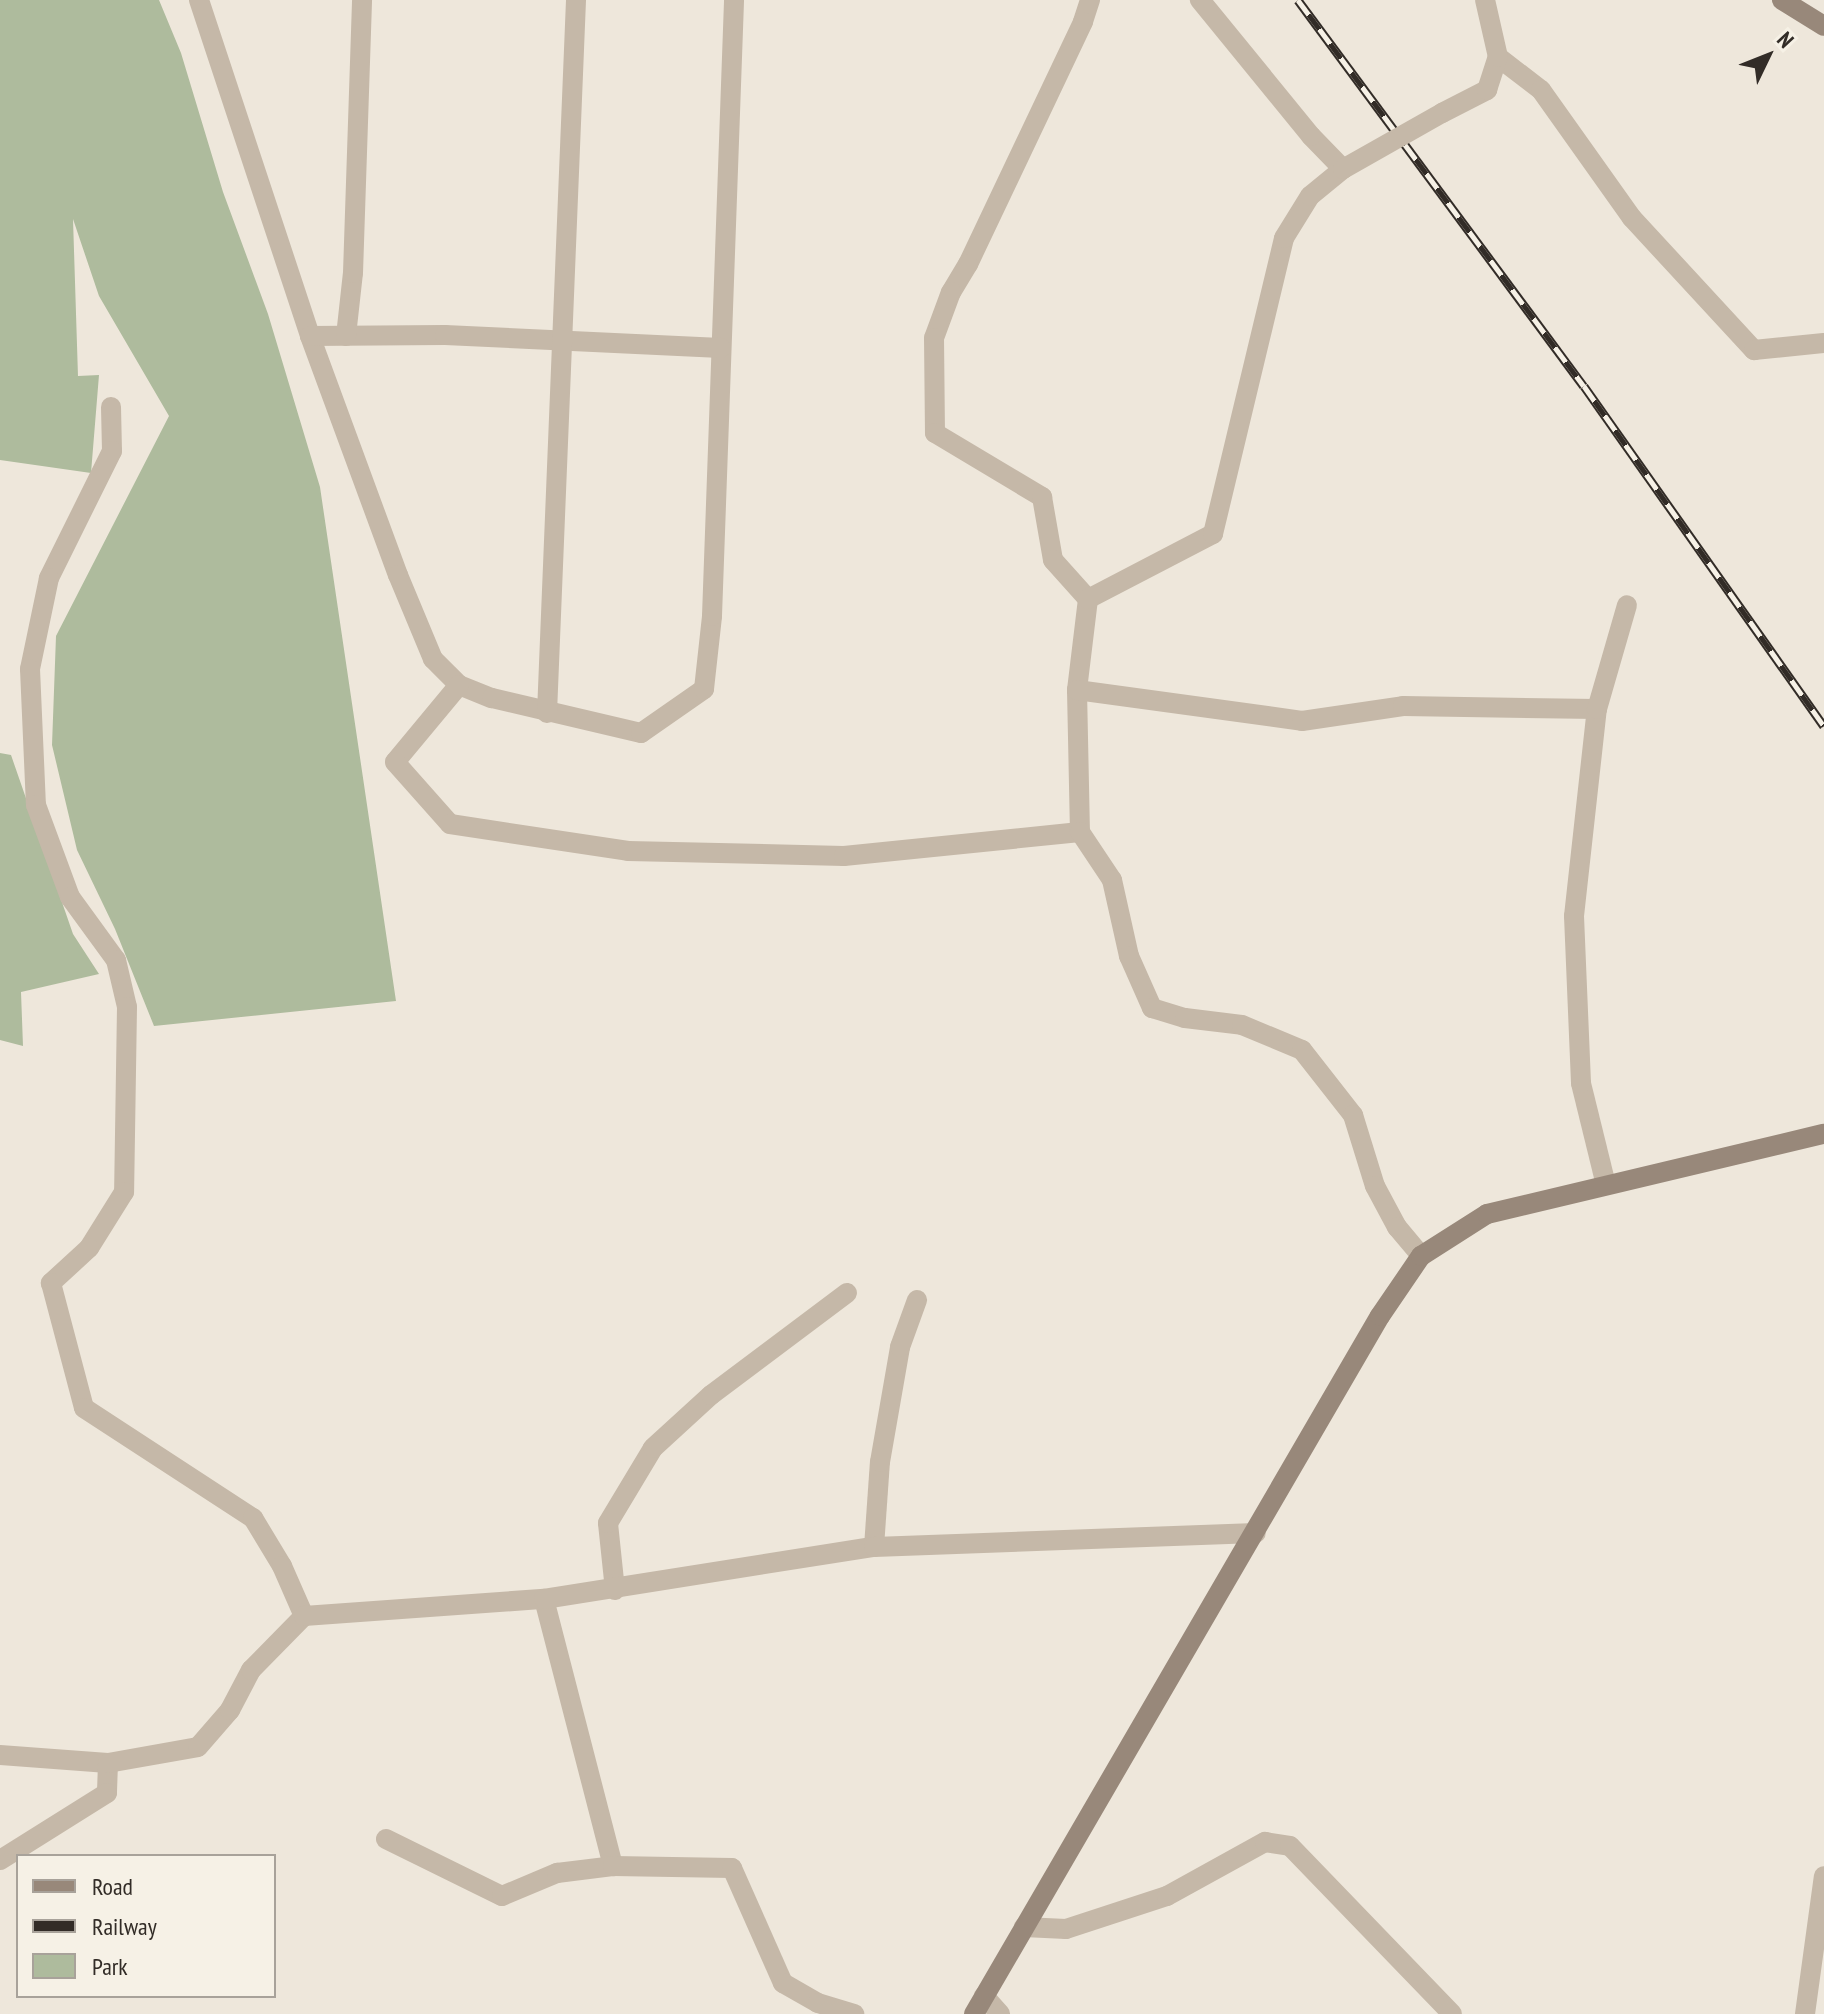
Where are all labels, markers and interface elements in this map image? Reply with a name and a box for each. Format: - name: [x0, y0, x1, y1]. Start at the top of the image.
- north arrow: [1728, 16, 1808, 96]
- text: N: [1771, 26, 1800, 54]
- legend: [16, 1854, 276, 1998]
- text: Road: [92, 1871, 133, 1902]
- text: Railway: [92, 1911, 157, 1942]
- text: Park: [92, 1951, 128, 1982]

